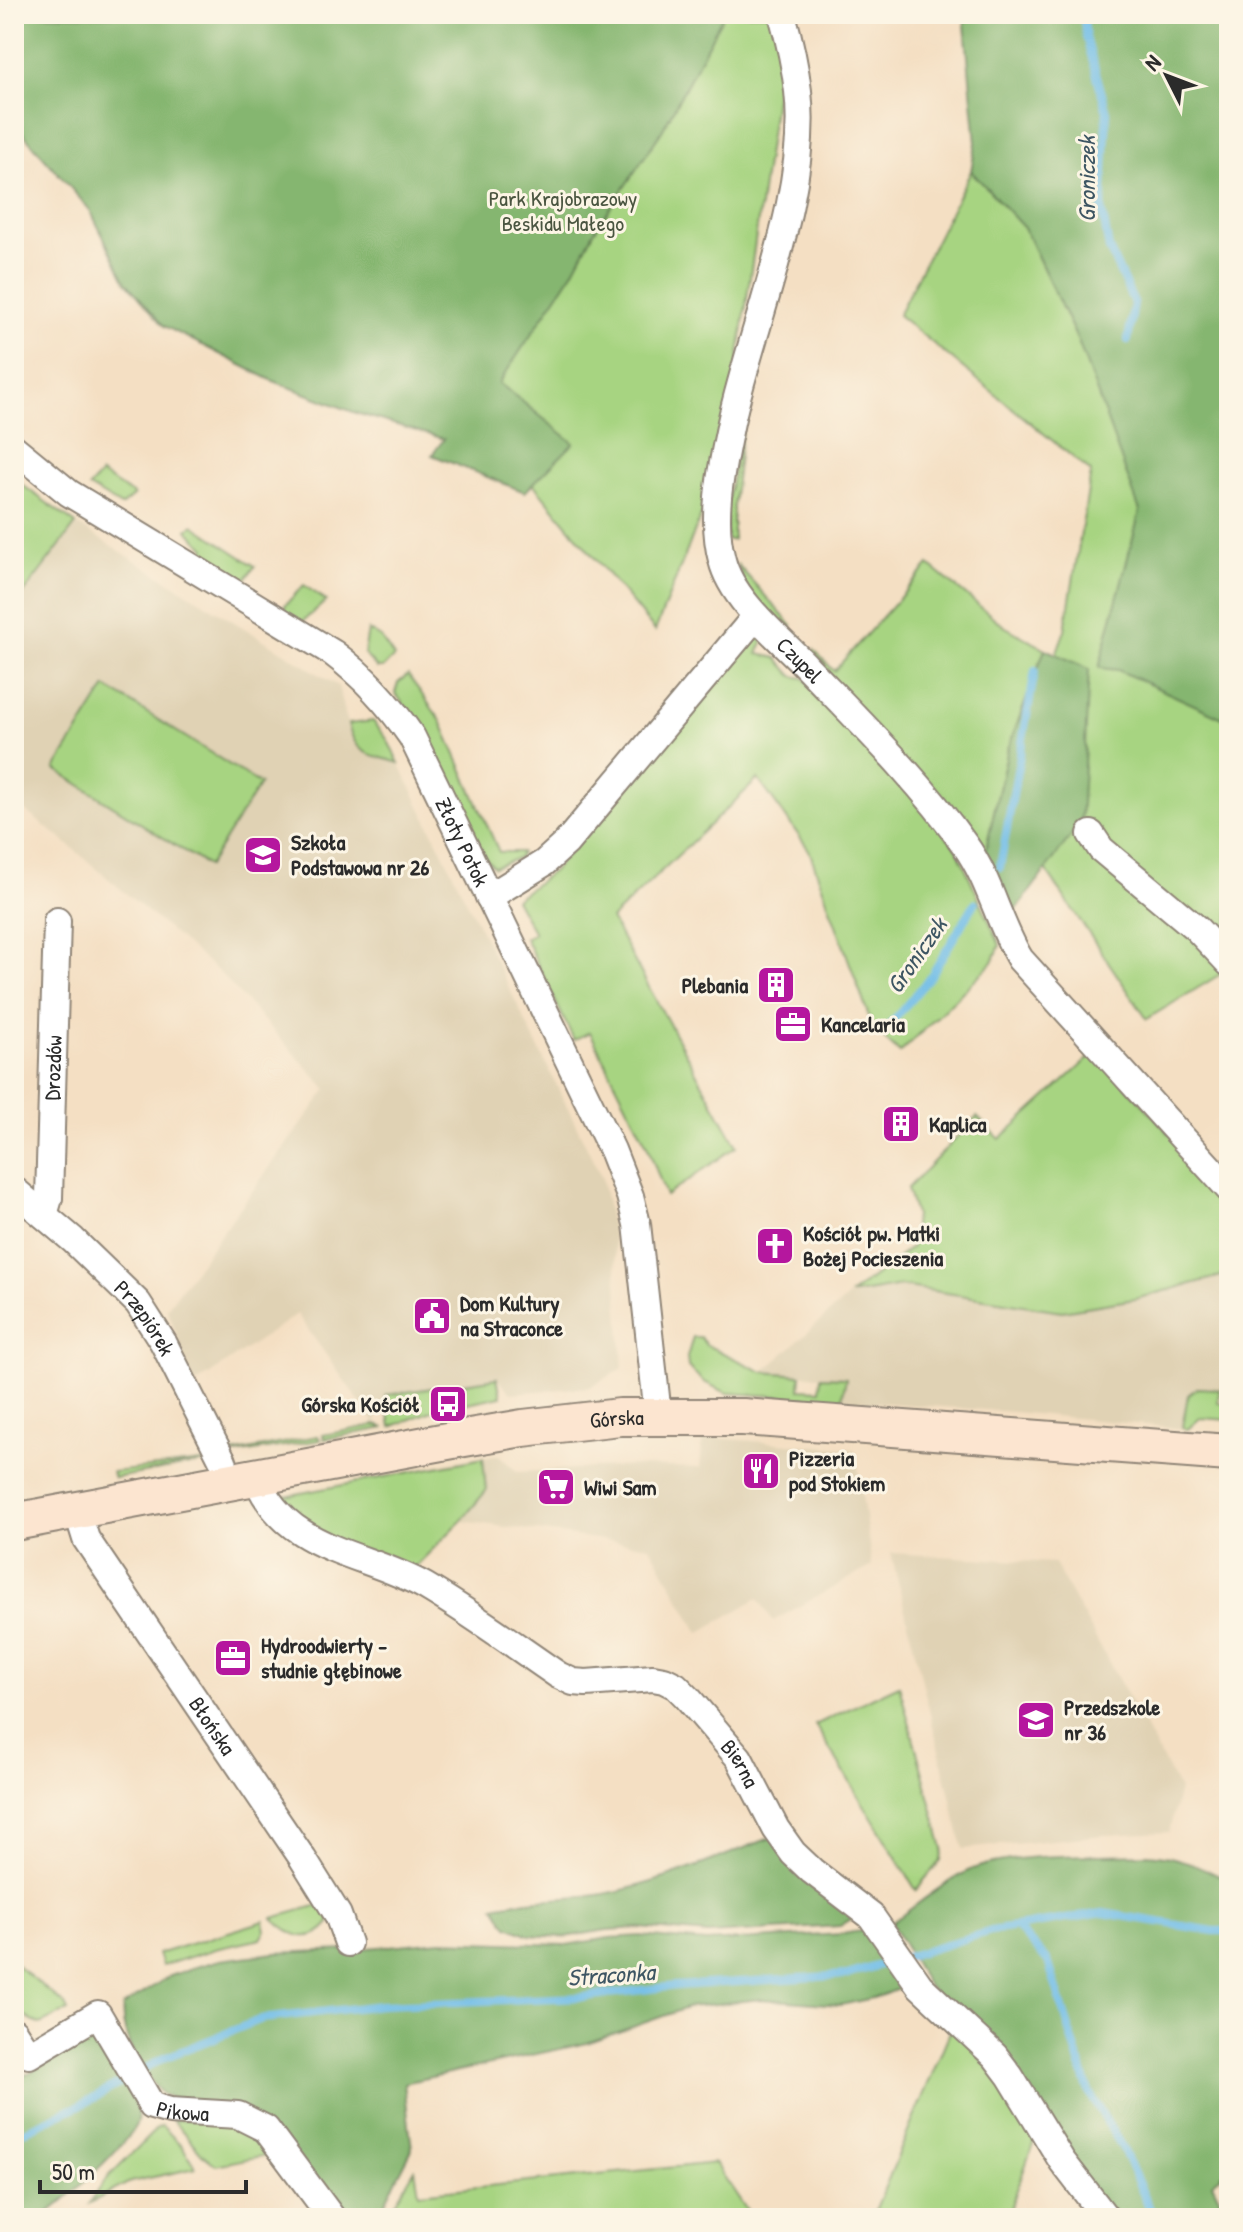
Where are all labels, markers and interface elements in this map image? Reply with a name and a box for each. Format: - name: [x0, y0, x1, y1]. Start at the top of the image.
- north arrow: [1127, 36, 1207, 116]
- text: N: [1137, 48, 1167, 77]
- water label: Groniczek: [1070, 134, 1102, 222]
- park label: Park Krajobrazowy Beskidu Małego: [489, 183, 637, 238]
- street label: Czupel: [770, 630, 830, 690]
- street label: Złoty Potok: [428, 792, 497, 891]
- place label: Szkoła Podstawowa nr 26: [291, 827, 429, 882]
- school or university icon: Szkoła Podstawowa nr 26: [242, 834, 284, 876]
- water label: Groniczek: [878, 909, 955, 999]
- building icon: Plebania: [755, 964, 797, 1006]
- place label: Plebania: [682, 970, 748, 1000]
- office icon: Kancelaria: [772, 1003, 814, 1045]
- place label: Kancelaria: [821, 1009, 905, 1039]
- street label: Drozdów: [37, 1035, 69, 1101]
- building icon: Kaplica: [880, 1103, 922, 1145]
- place label: Kaplica: [929, 1109, 987, 1140]
- place label: Kościół pw. Matki Bożej Pocieszenia: [803, 1218, 944, 1273]
- church icon: Kościół pw. Matki Bożej Pocieszenia: [754, 1225, 796, 1267]
- street label: Przepiórek: [108, 1273, 182, 1361]
- place label: Dom Kultury na Straconce: [460, 1288, 563, 1343]
- public building icon: Dom Kultury na Straconce: [411, 1295, 453, 1337]
- bus stop icon: Górska Kościół: [427, 1383, 469, 1425]
- place label: Górska Kościół: [301, 1389, 420, 1419]
- street label: Górska: [588, 1402, 644, 1435]
- place label: Pizzeria pod Stokiem: [789, 1443, 885, 1499]
- restaurant icon: Pizzeria pod Stokiem: [740, 1450, 782, 1492]
- supermarket icon: Wiwi Sam: [535, 1466, 577, 1508]
- place label: Wiwi Sam: [584, 1472, 656, 1502]
- place label: Hydroodwierty - studnie głębinowe: [261, 1630, 402, 1686]
- office icon: Hydroodwierty - studnie głębinowe: [212, 1637, 254, 1679]
- street label: Błońska: [182, 1691, 243, 1761]
- place label: Przedszkole nr 36: [1064, 1692, 1161, 1747]
- school or university icon: Przedszkole nr 36: [1015, 1699, 1057, 1741]
- street label: Bierna: [714, 1732, 767, 1793]
- water label: Straconka: [566, 1955, 658, 1993]
- street label: Pikowa: [153, 2093, 210, 2128]
- scale bar: [40, 2144, 246, 2194]
- text: 50 m: [52, 2155, 95, 2187]

